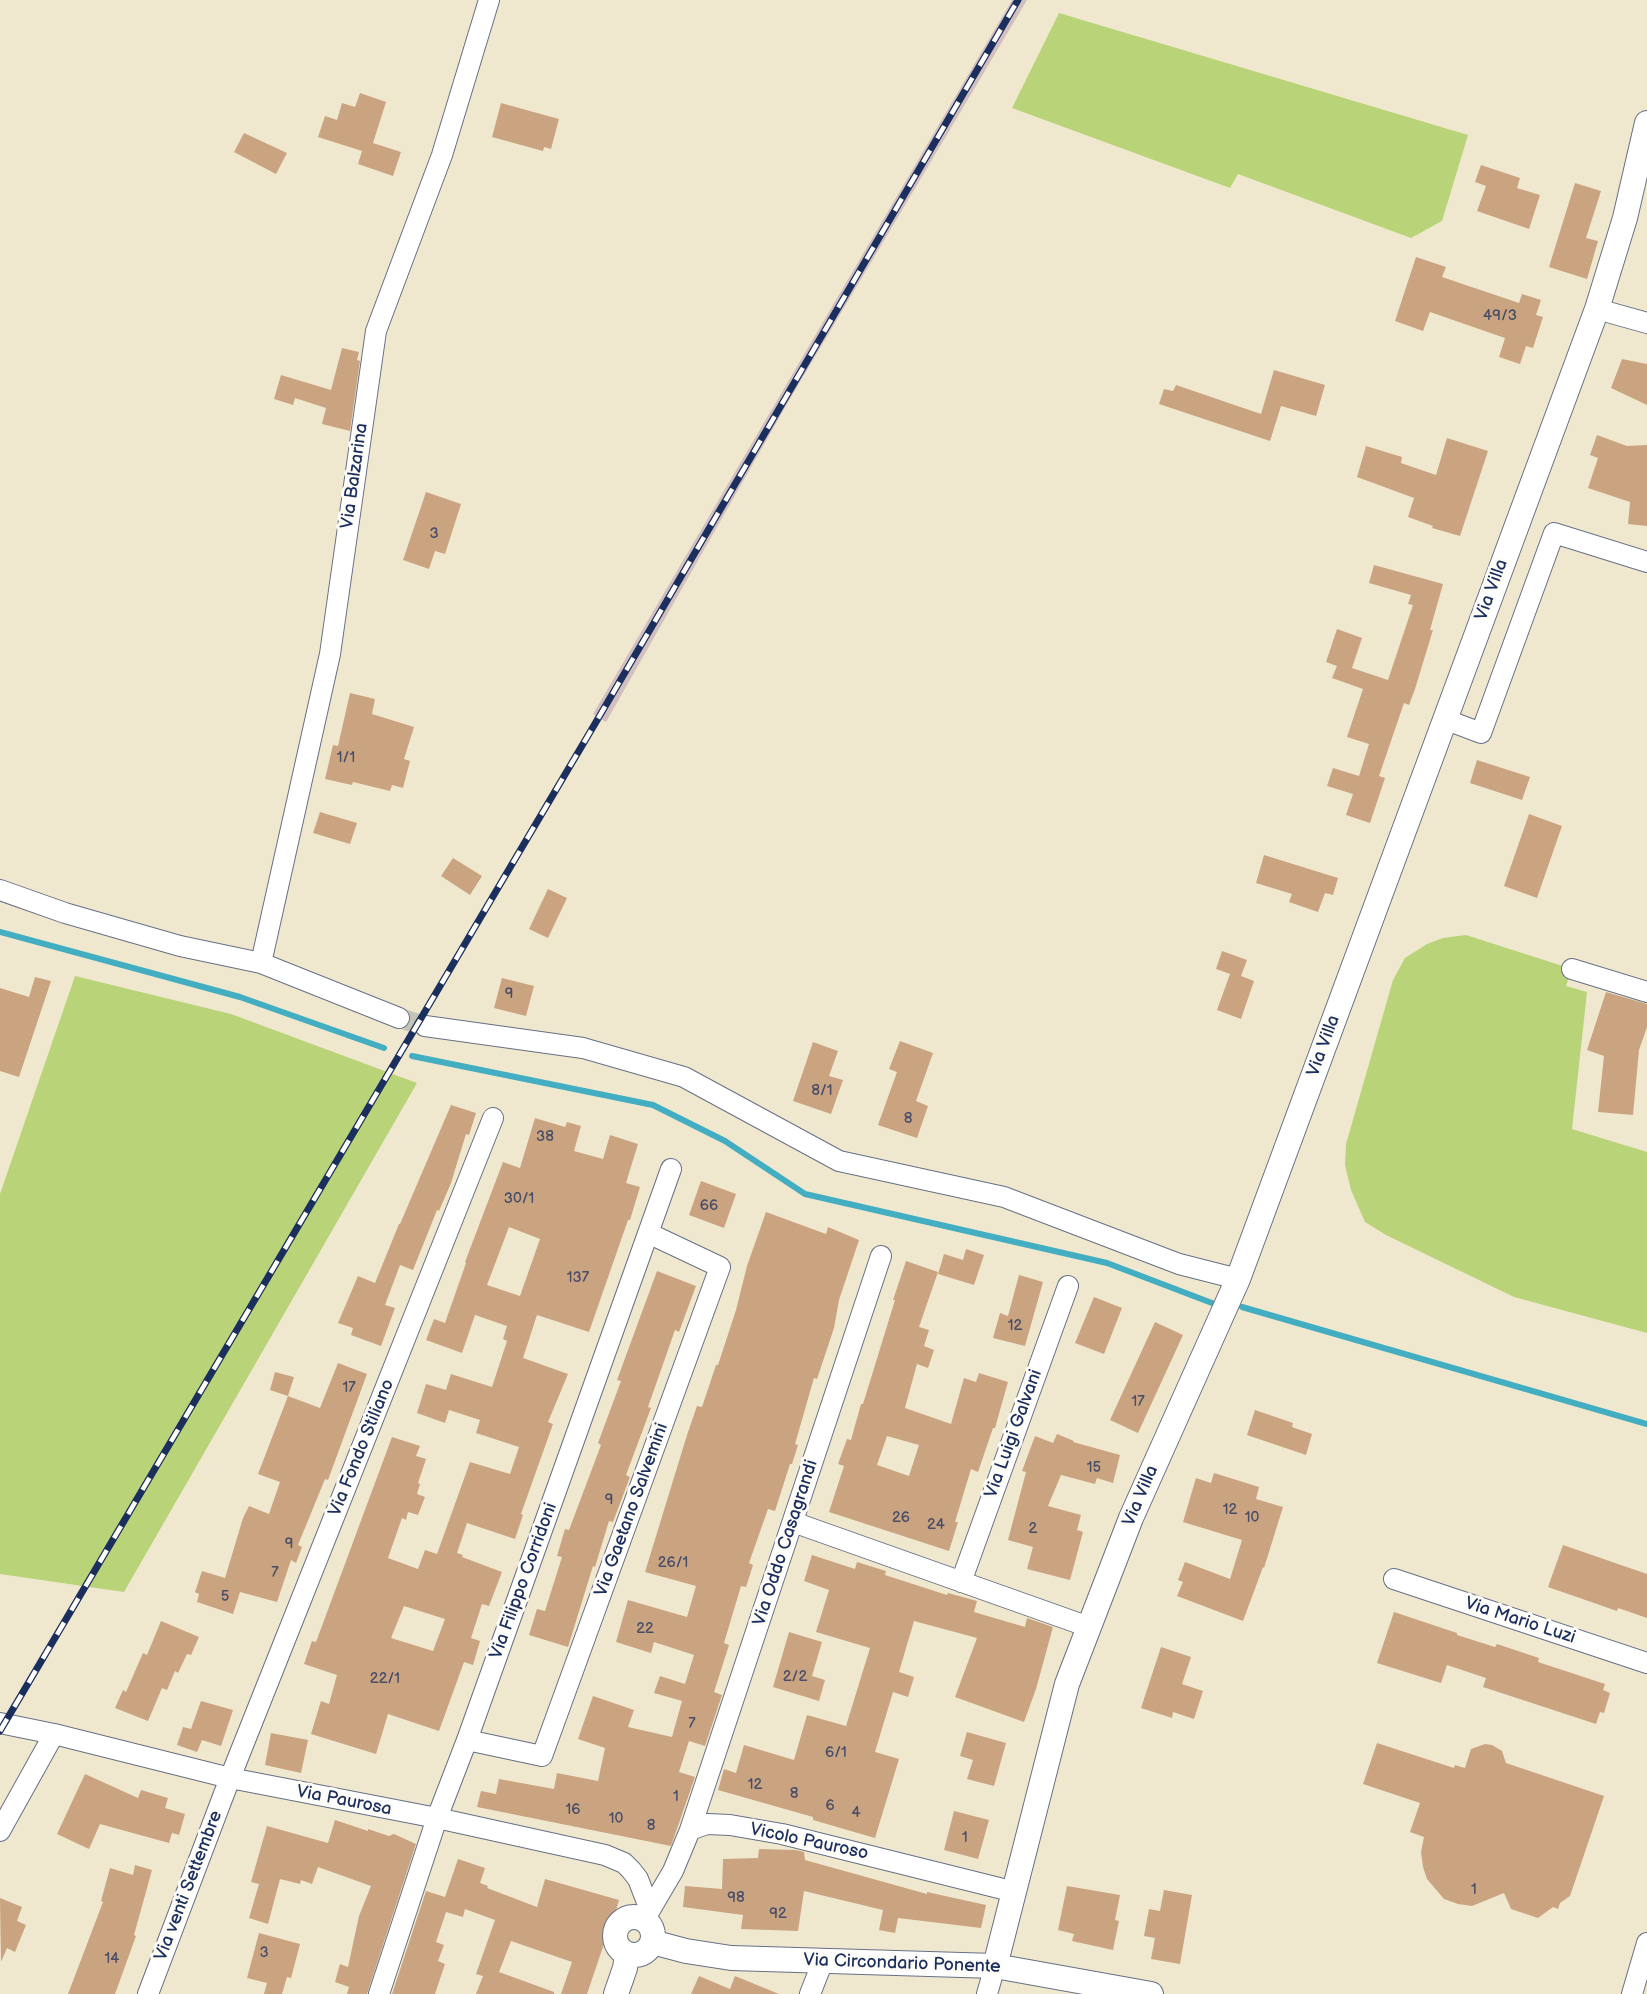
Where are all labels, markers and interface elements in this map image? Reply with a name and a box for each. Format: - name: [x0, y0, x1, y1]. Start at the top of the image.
- house number: 49/3: [1483, 307, 1517, 325]
- street label: Via Balzarina: [337, 422, 373, 530]
- house number: 3: [429, 525, 439, 543]
- street label: Via Villa: [1471, 556, 1513, 624]
- house number: 1/1: [337, 749, 355, 767]
- house number: 9: [505, 985, 513, 1003]
- street label: Via Villa: [1303, 1012, 1345, 1080]
- house number: 8/1: [811, 1082, 833, 1100]
- house number: 8: [904, 1110, 912, 1128]
- house number: 38: [536, 1128, 554, 1146]
- house number: 30/1: [504, 1190, 534, 1208]
- house number: 66: [700, 1197, 718, 1215]
- house number: 137: [567, 1269, 589, 1287]
- house number: 12: [1008, 1317, 1022, 1335]
- street label: Via Luigi Galvani: [981, 1367, 1047, 1501]
- street label: Via Fondo Stiliano: [325, 1376, 399, 1520]
- house number: 17: [342, 1379, 356, 1397]
- house number: 17: [1131, 1393, 1145, 1411]
- street label: Via Gaetano Salvemini: [591, 1420, 673, 1600]
- street label: Via Oddo Casagrandi: [749, 1457, 823, 1629]
- house number: 15: [1087, 1459, 1101, 1477]
- street label: Via Villa: [1119, 1462, 1163, 1530]
- house number: 9: [605, 1491, 613, 1509]
- street label: Via Filippo Corridoni: [486, 1500, 562, 1662]
- house number: 12: [1223, 1501, 1237, 1519]
- house number: 26: [892, 1509, 910, 1527]
- house number: 10: [1245, 1509, 1259, 1527]
- house number: 24: [927, 1516, 945, 1534]
- house number: 2: [1029, 1520, 1037, 1538]
- house number: 9: [285, 1535, 293, 1553]
- house number: 26/1: [658, 1554, 688, 1572]
- house number: 7: [271, 1564, 279, 1582]
- house number: 5: [221, 1588, 229, 1606]
- street label: Via Mario Luzi: [1462, 1593, 1578, 1649]
- house number: 22: [636, 1620, 654, 1638]
- house number: 2/2: [783, 1668, 807, 1686]
- house number: 22/1: [370, 1670, 400, 1688]
- house number: 7: [688, 1715, 696, 1733]
- house number: 6/1: [825, 1744, 847, 1762]
- house number: 12: [748, 1776, 762, 1794]
- street label: Via Paurosa: [294, 1781, 394, 1821]
- house number: 8: [790, 1785, 798, 1803]
- house number: 1: [673, 1788, 679, 1806]
- house number: 6: [825, 1797, 835, 1815]
- house number: 16: [566, 1801, 580, 1819]
- house number: 4: [851, 1804, 861, 1822]
- street label: Via venti Settembre: [150, 1808, 228, 1964]
- house number: 10: [609, 1810, 623, 1828]
- house number: 8: [647, 1817, 655, 1835]
- street label: Vicolo Pauroso: [748, 1819, 870, 1865]
- house number: 1: [962, 1829, 968, 1847]
- house number: 1: [1471, 1881, 1477, 1899]
- house number: 98: [727, 1889, 745, 1907]
- house number: 92: [769, 1905, 787, 1923]
- house number: 3: [259, 1944, 269, 1962]
- house number: 14: [105, 1950, 119, 1968]
- street label: Via Circondario Ponente: [803, 1950, 1001, 1978]

